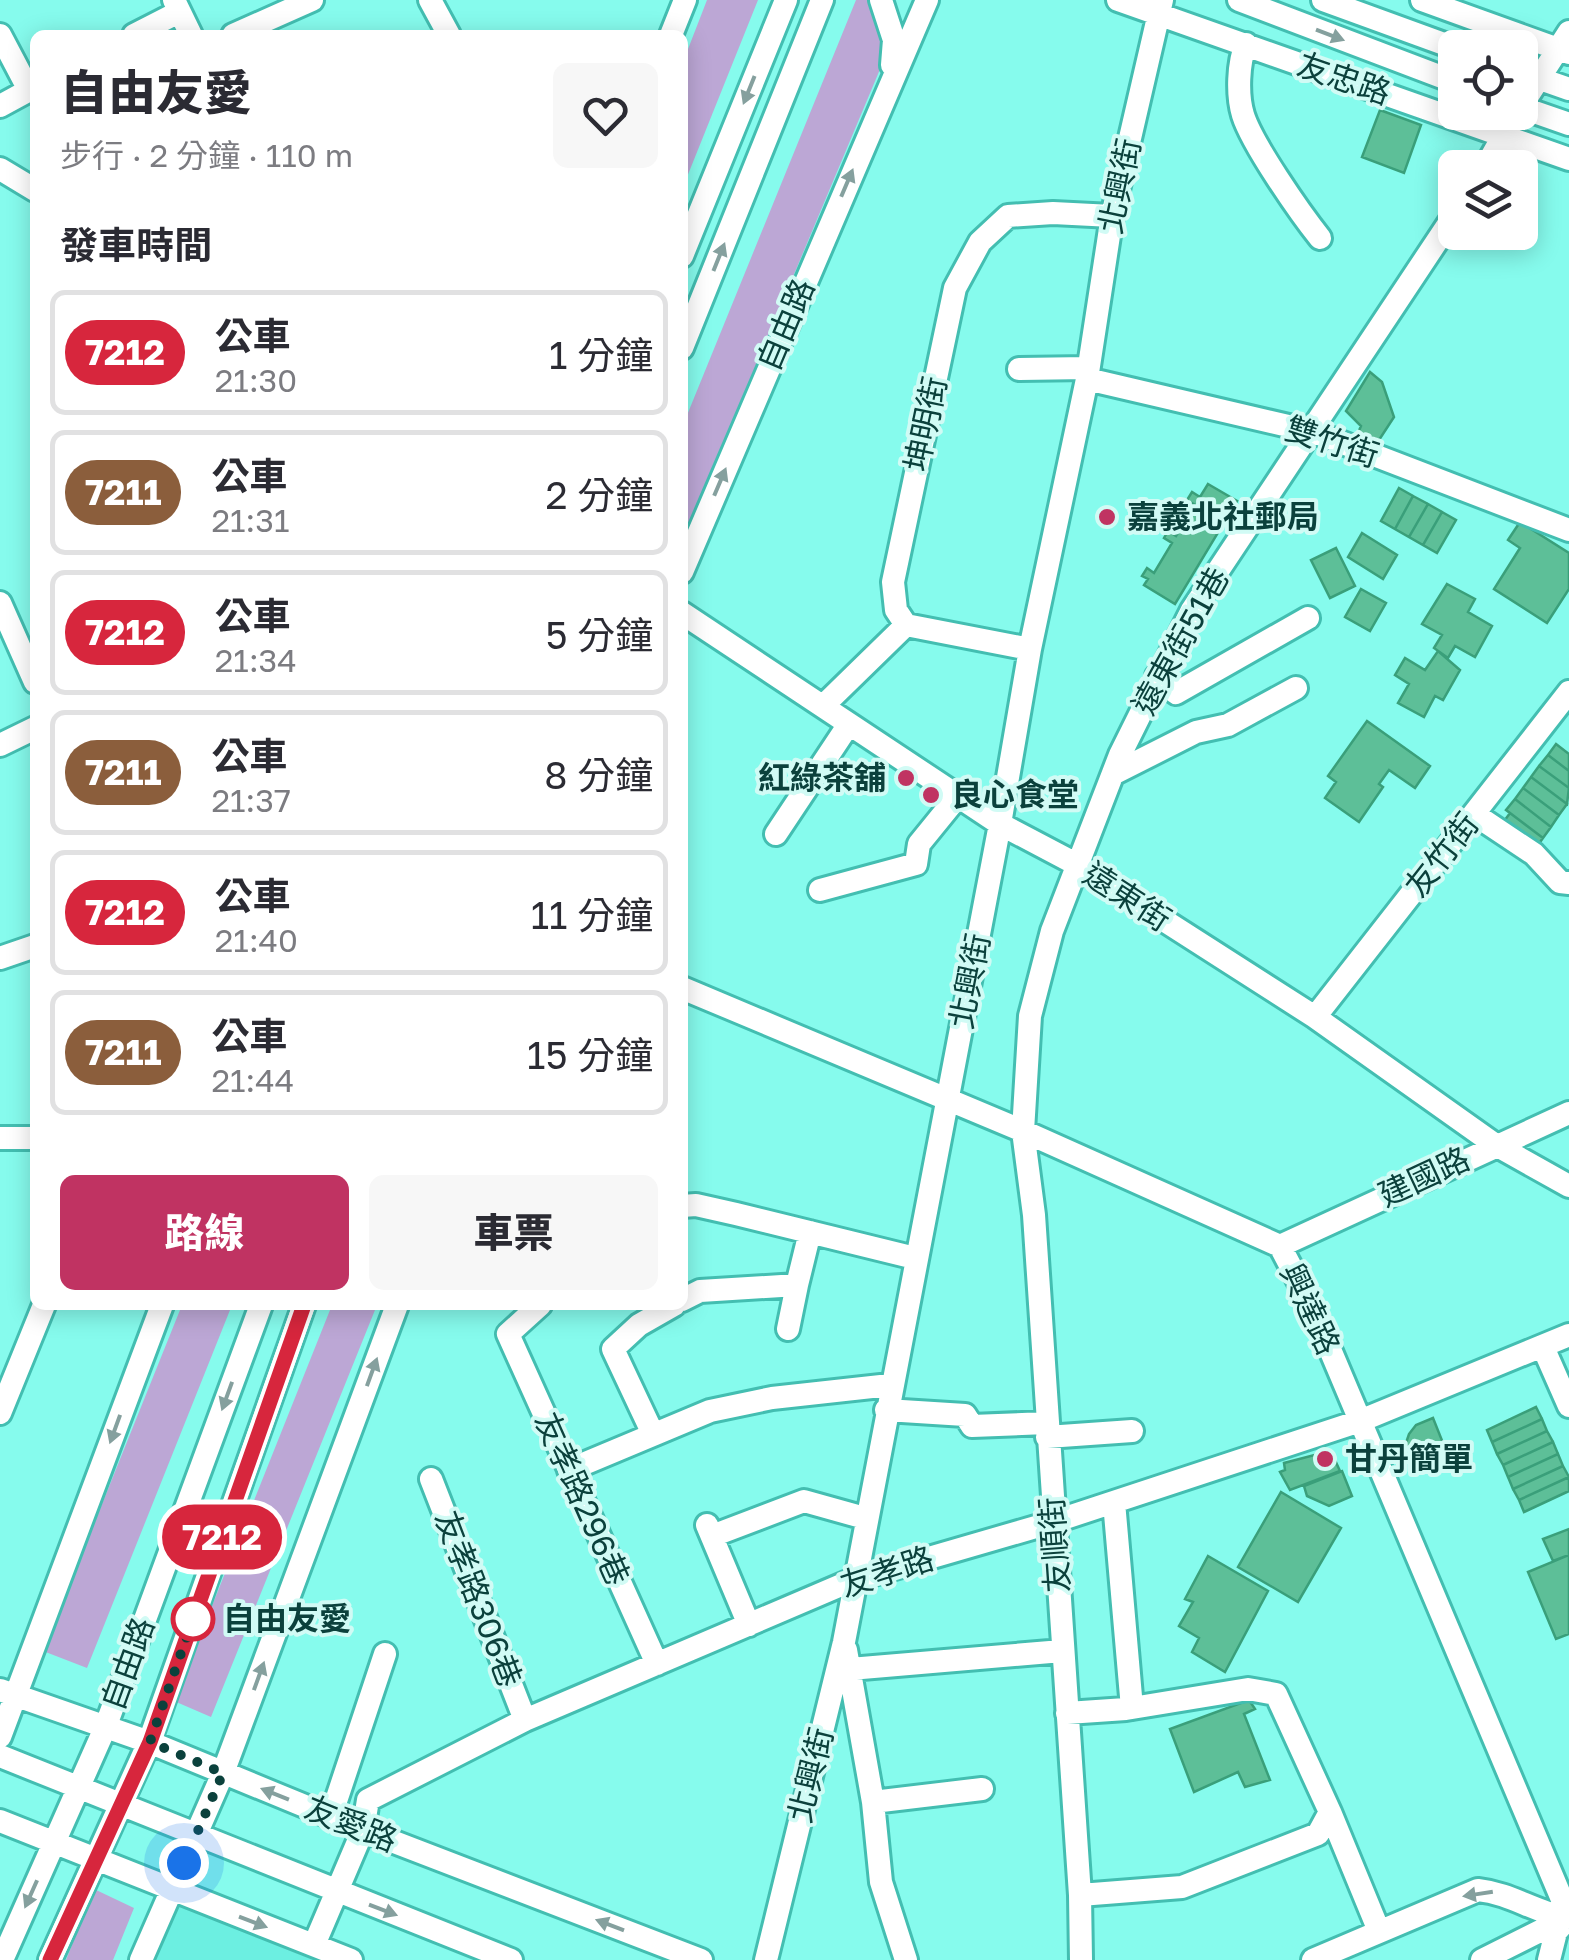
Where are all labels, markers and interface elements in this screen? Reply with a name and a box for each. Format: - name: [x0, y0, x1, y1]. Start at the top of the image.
- one-way arrow: [1316, 27, 1346, 43]
- map controls: [1438, 30, 1538, 250]
- button: locate: [1438, 30, 1538, 130]
- street label: 友忠路: [1293, 44, 1396, 112]
- text: 自由友愛: [60, 63, 252, 121]
- button: heart: [553, 63, 658, 168]
- one-way arrow: [741, 76, 757, 106]
- street label: 北興街: [1090, 135, 1148, 237]
- text: 步行 · 2 分鐘 · 110 m: [60, 136, 353, 174]
- button: layers: [1438, 150, 1538, 250]
- one-way arrow: [839, 168, 855, 198]
- text: 發車時間: [60, 222, 212, 267]
- one-way arrow: [711, 242, 727, 272]
- street label: 自由路: [749, 273, 821, 376]
- text: 公車: [215, 313, 291, 358]
- text: 7212: [85, 331, 165, 373]
- text: 1 分鐘: [549, 332, 653, 377]
- text: 21:30: [215, 361, 297, 399]
- street label: 坤明街: [896, 373, 954, 475]
- street label: 雙竹街: [1281, 408, 1384, 474]
- text: 公車: [211, 453, 288, 498]
- one-way arrow: [713, 467, 729, 497]
- text: 7211: [85, 471, 161, 513]
- text: 2 分鐘: [545, 472, 653, 517]
- place label: 嘉義北社郵局: [1127, 497, 1319, 535]
- text: 21:31: [211, 501, 289, 539]
- marker: 嘉義北社郵局: [1096, 506, 1118, 528]
- street label: 遠東街51巷: [1124, 560, 1236, 721]
- text: 公車: [215, 593, 291, 638]
- text: 7212: [85, 611, 165, 653]
- text: 5 分鐘: [545, 612, 653, 657]
- text: 21:34: [215, 641, 297, 679]
- text: 公車: [211, 733, 288, 778]
- text: 7211: [85, 751, 161, 793]
- text: 8 分鐘: [544, 752, 653, 797]
- place label: 紅綠茶舖: [758, 758, 886, 796]
- marker: 紅綠茶舖: [895, 767, 917, 789]
- place label: 良心食堂: [951, 775, 1079, 813]
- text: 21:37: [211, 781, 291, 819]
- marker: 良心食堂: [920, 784, 942, 806]
- street label: 友竹街: [1397, 805, 1486, 904]
- street label: 遠東街: [1077, 854, 1178, 938]
- text: 公車: [215, 873, 291, 918]
- text: 7212: [85, 891, 165, 933]
- text: 11 分鐘: [531, 892, 653, 937]
- text: 21:40: [215, 921, 298, 959]
- street label: 北興街: [941, 930, 997, 1032]
- text: 公車: [211, 1013, 288, 1058]
- text: 7211: [85, 1031, 161, 1073]
- text: 15 分鐘: [527, 1032, 653, 1077]
- text: 21:44: [211, 1061, 294, 1099]
- street label: 建國路: [1372, 1139, 1475, 1214]
- button: 路線: [60, 1175, 349, 1290]
- button: 車票: [369, 1175, 658, 1290]
- street label: 興達路: [1273, 1257, 1348, 1360]
- one-way arrow: [365, 1356, 380, 1386]
- one-way arrow: [219, 1382, 234, 1412]
- street label: 友孝路296巷: [528, 1406, 638, 1591]
- one-way arrow: [107, 1414, 122, 1444]
- place label: 甘丹簡單: [1345, 1439, 1473, 1477]
- marker: 甘丹簡單: [1314, 1448, 1336, 1470]
- street label: 友順街: [1032, 1496, 1076, 1594]
- line badge: 7212: [152, 1504, 292, 1570]
- street label: 友孝路306巷: [428, 1505, 530, 1692]
- text: 7212: [182, 1516, 262, 1558]
- street label: 友孝路: [835, 1538, 938, 1604]
- marker: 自由友愛: [172, 1598, 214, 1640]
- place label: 自由友愛: [223, 1599, 351, 1637]
- street label: 自由路: [93, 1612, 161, 1715]
- one-way arrow: [252, 1661, 267, 1691]
- street label: 北興街: [780, 1724, 840, 1826]
- one-way arrow: [260, 1785, 290, 1801]
- street label: 友愛路: [300, 1787, 403, 1859]
- your location: [159, 1838, 209, 1888]
- one-way arrow: [23, 1879, 39, 1909]
- one-way arrow: [1461, 1887, 1493, 1903]
- one-way arrow: [368, 1903, 398, 1918]
- one-way arrow: [238, 1915, 268, 1930]
- one-way arrow: [595, 1917, 625, 1932]

